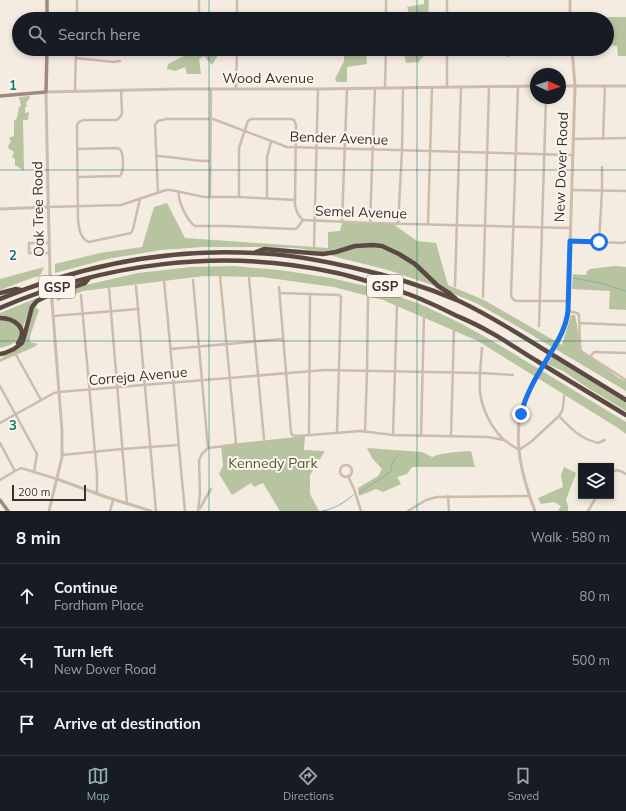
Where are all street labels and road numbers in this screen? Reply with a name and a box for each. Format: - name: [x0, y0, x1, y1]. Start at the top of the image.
- street label: Wood Avenue: [222, 69, 314, 87]
- street label: New Dover Road: [550, 112, 572, 222]
- street label: Bender Avenue: [289, 127, 389, 149]
- street label: Oak Tree Road: [28, 161, 48, 257]
- street label: Semel Avenue: [315, 201, 407, 223]
- road number: GSP: [367, 275, 403, 297]
- road number: GSP: [39, 276, 75, 298]
- street label: Correja Avenue: [88, 363, 188, 389]

